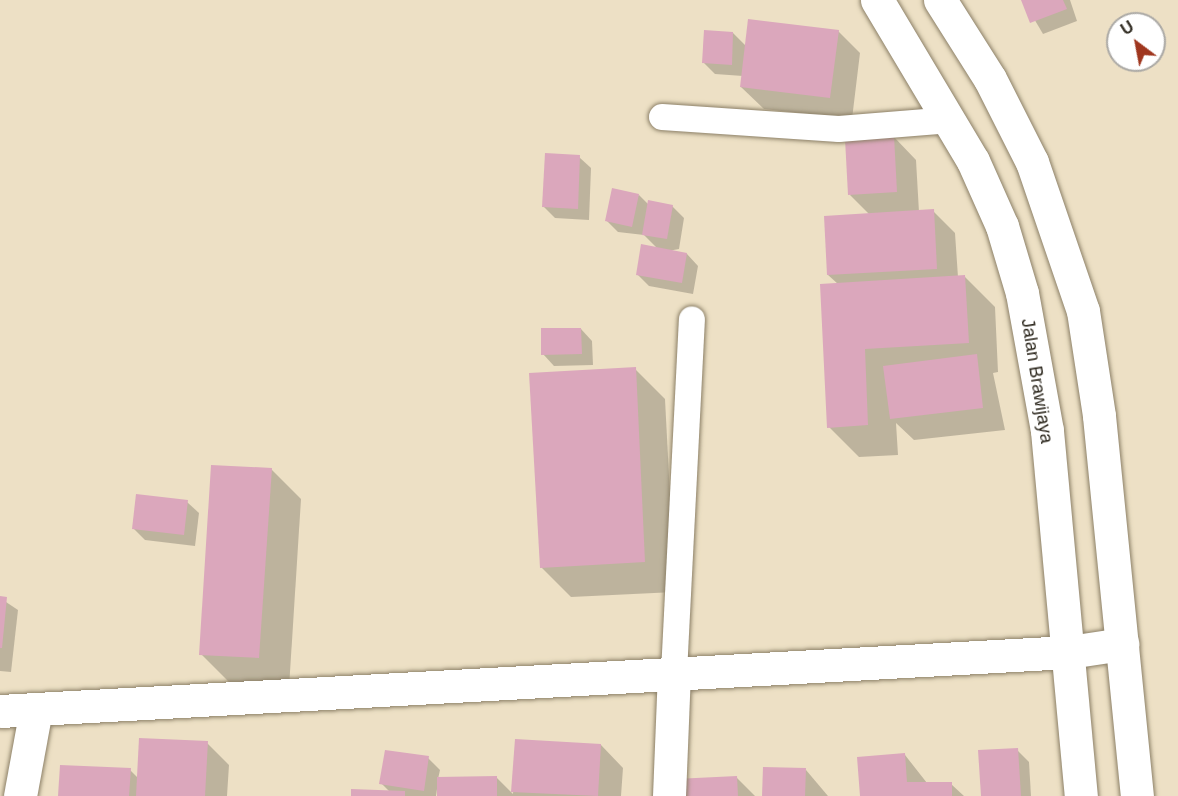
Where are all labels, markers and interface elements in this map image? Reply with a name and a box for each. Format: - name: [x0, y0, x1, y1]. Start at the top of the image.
- north arrow: [1106, 12, 1166, 72]
- text: U: [1118, 18, 1137, 38]
- street label: Jalan Brawijaya: [1016, 317, 1058, 445]

